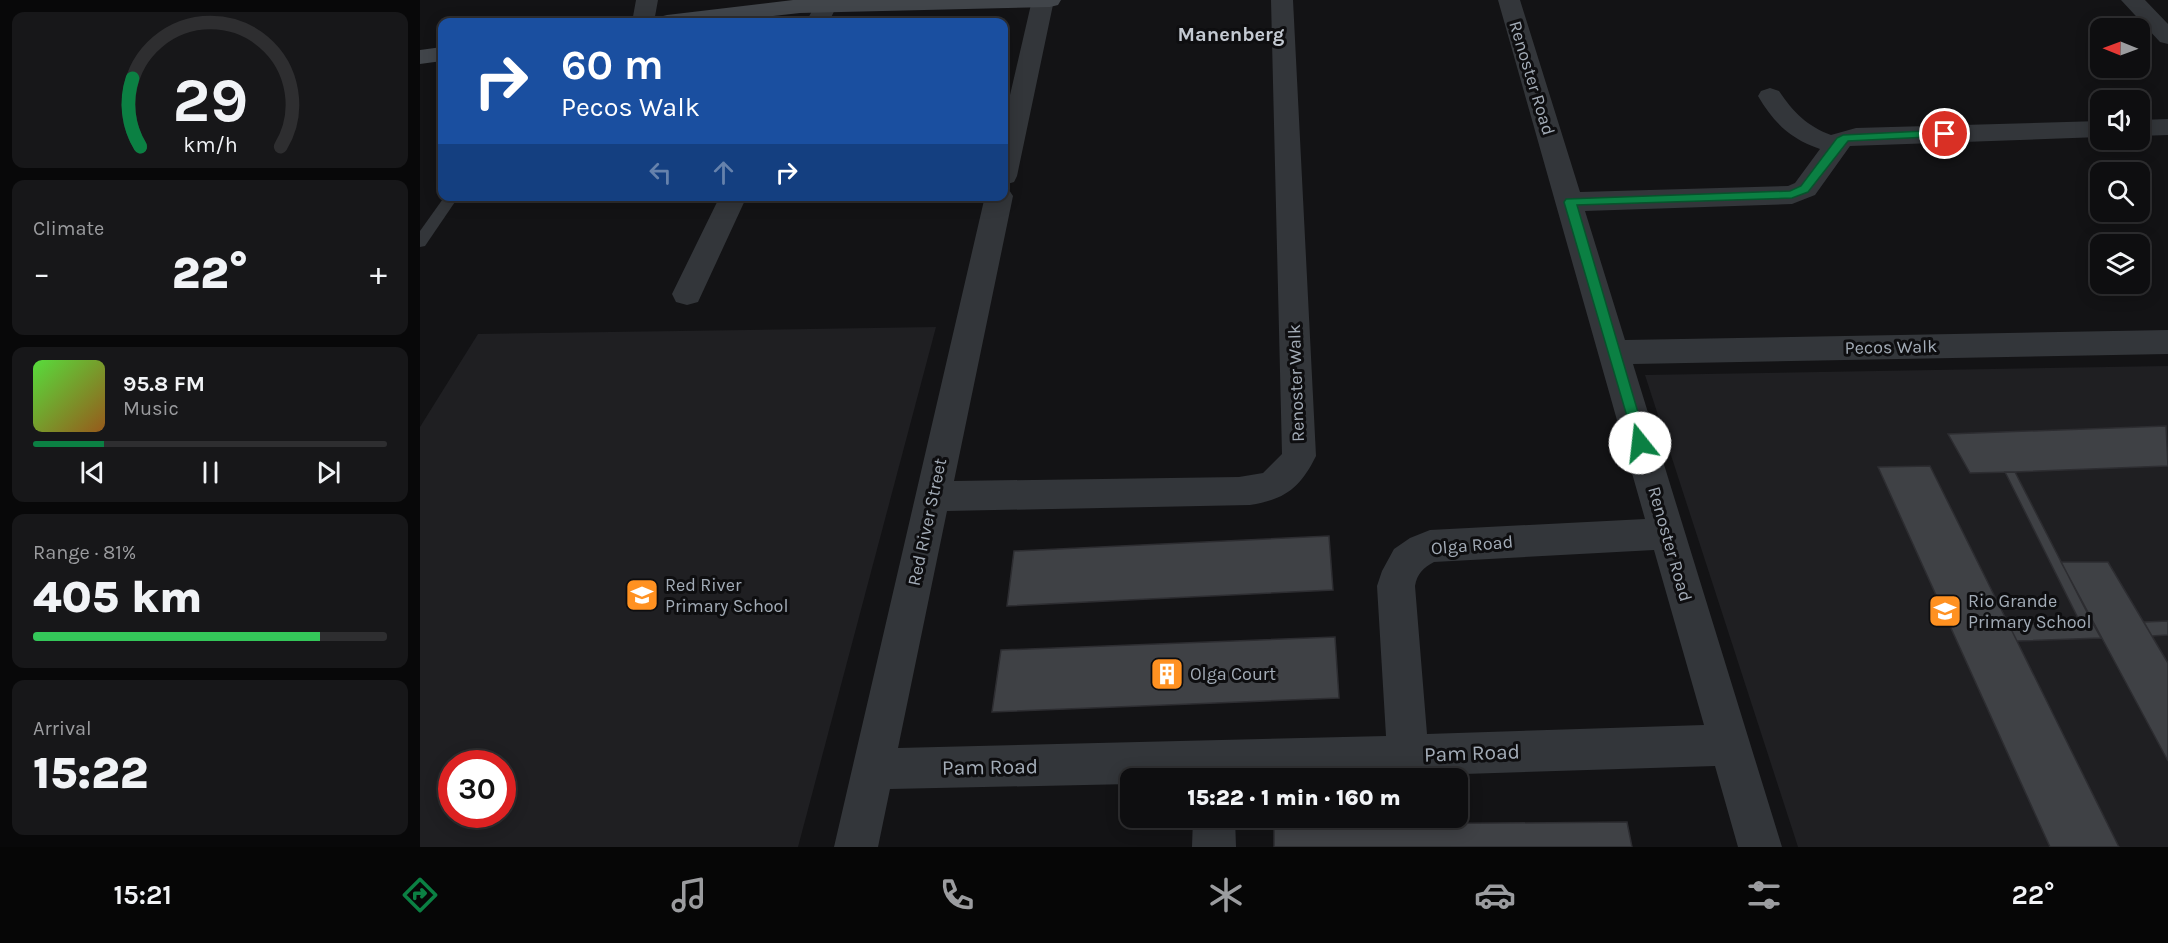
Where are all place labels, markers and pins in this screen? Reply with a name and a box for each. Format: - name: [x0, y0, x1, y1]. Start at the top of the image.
- pin: [1919, 108, 1970, 159]
- place label: Red River Primary School: [665, 574, 789, 617]
- school or university icon: Red River Primary School: [624, 577, 660, 613]
- place label: Rio Grande Primary School: [1968, 590, 2092, 633]
- school or university icon: Rio Grande Primary School: [1927, 593, 1963, 629]
- building icon: Olga Court: [1149, 656, 1185, 692]
- place label: Olga Court: [1190, 663, 1276, 685]

